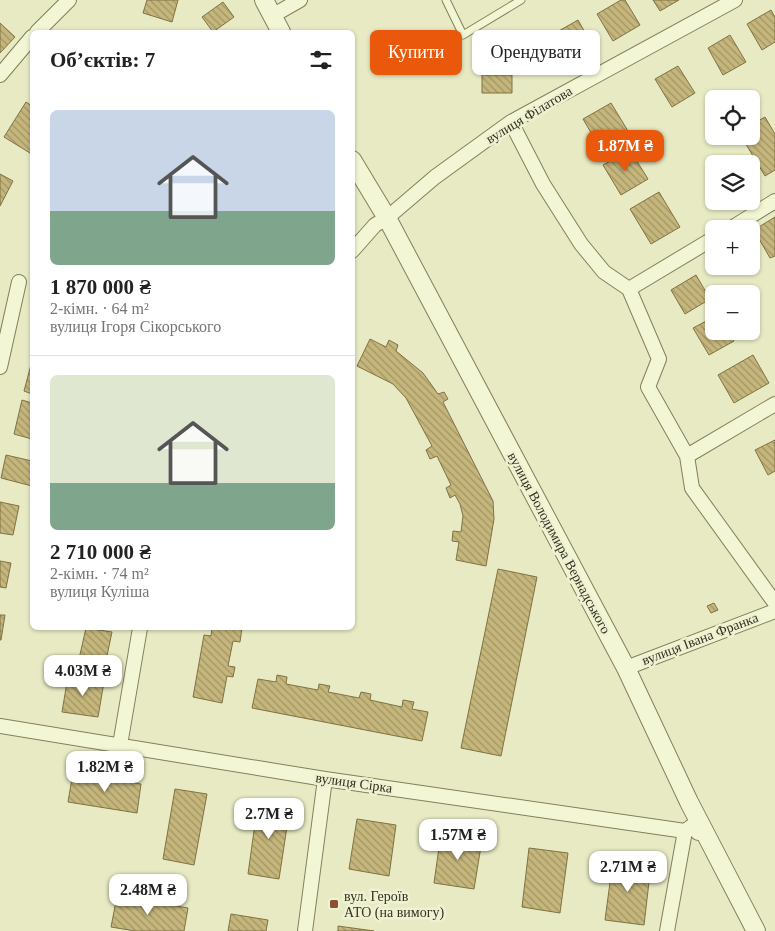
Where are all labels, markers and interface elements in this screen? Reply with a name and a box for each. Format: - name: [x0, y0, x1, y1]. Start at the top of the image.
- chip: Купити: [370, 30, 462, 75]
- chip: Орендувати: [472, 30, 600, 75]
- icon: filters: [307, 46, 335, 74]
- text: Об’єктів: 7: [50, 48, 155, 72]
- street label: вулиця Філатова: [483, 83, 575, 147]
- map controls: [705, 90, 760, 340]
- button: locate: [705, 90, 760, 145]
- pin: 1.87M ₴: [579, 130, 671, 172]
- text: 1.87M ₴: [597, 137, 653, 154]
- icon: home: [148, 142, 238, 232]
- button: layers: [705, 155, 760, 210]
- button: +: [705, 220, 760, 275]
- text: 1 870 000 ₴: [50, 275, 151, 299]
- button: −: [705, 285, 760, 340]
- text: 2-кімн. · 64 m²: [50, 300, 149, 317]
- text: вулиця Ігоря Сікорського: [50, 318, 221, 335]
- icon: home: [148, 408, 238, 498]
- street label: вулиця Володимира Вернадського: [505, 450, 613, 636]
- text: 2 710 000 ₴: [50, 540, 151, 564]
- text: 2-кімн. · 74 m²: [50, 565, 149, 582]
- text: вулиця Куліша: [50, 583, 149, 600]
- street label: вулиця Івана Франка: [640, 610, 761, 668]
- pin: 4.03M ₴: [37, 654, 129, 697]
- text: 4.03M ₴: [55, 662, 111, 679]
- pin: 1.82M ₴: [59, 750, 151, 793]
- text: 1.82M ₴: [77, 758, 133, 775]
- street label: вулиця Сірка: [315, 770, 394, 796]
- pin: 2.7M ₴: [228, 798, 310, 840]
- text: 2.7M ₴: [245, 805, 293, 822]
- pin: 1.57M ₴: [412, 818, 504, 861]
- text: 1.57M ₴: [430, 826, 486, 843]
- pin: 2.71M ₴: [582, 850, 674, 893]
- text: 2.71M ₴: [600, 858, 656, 875]
- pin: 2.48M ₴: [102, 874, 194, 916]
- text: 2.48M ₴: [120, 881, 176, 898]
- place label: вул. Героїв АТО (на вимогу): [344, 889, 444, 921]
- marker: вул. Героїв АТО (на вимогу): [328, 898, 340, 910]

